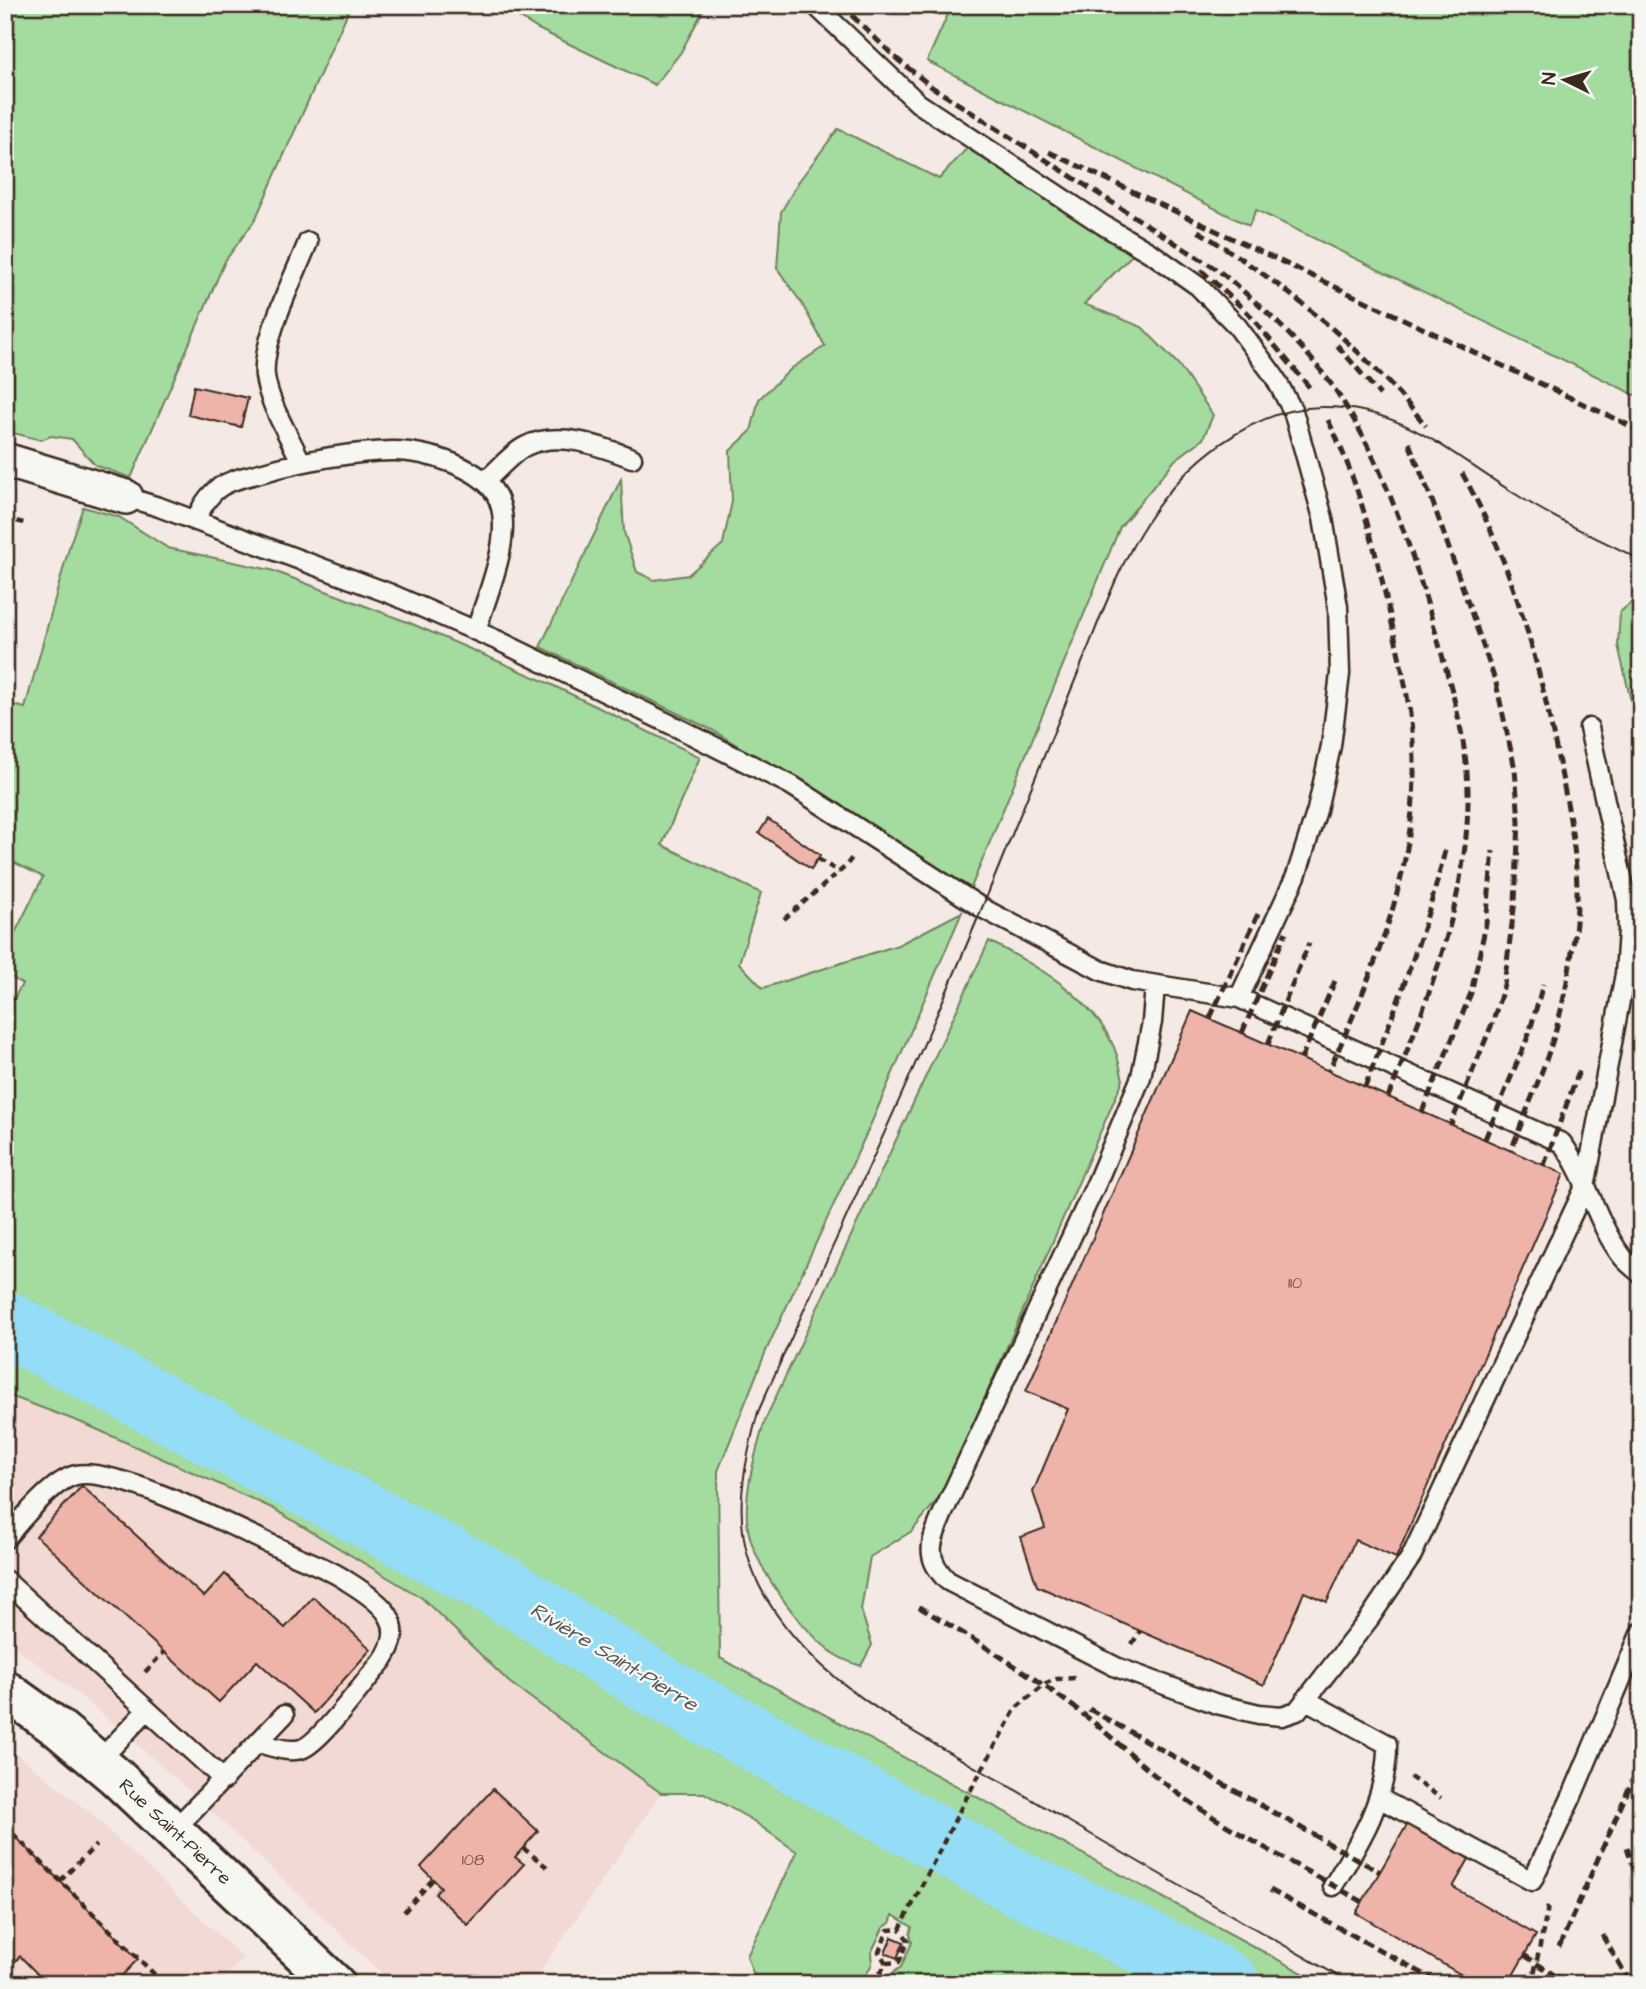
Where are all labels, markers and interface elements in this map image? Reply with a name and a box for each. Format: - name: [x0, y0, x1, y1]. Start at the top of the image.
- north arrow: [1530, 46, 1600, 116]
- text: N: [1536, 71, 1564, 86]
- house number: 110: [1288, 1272, 1302, 1294]
- water label: Rivière Saint-Pierre: [525, 1596, 704, 1719]
- street label: Rue Saint-Pierre: [113, 1773, 237, 1891]
- house number: 108: [462, 1849, 484, 1871]

